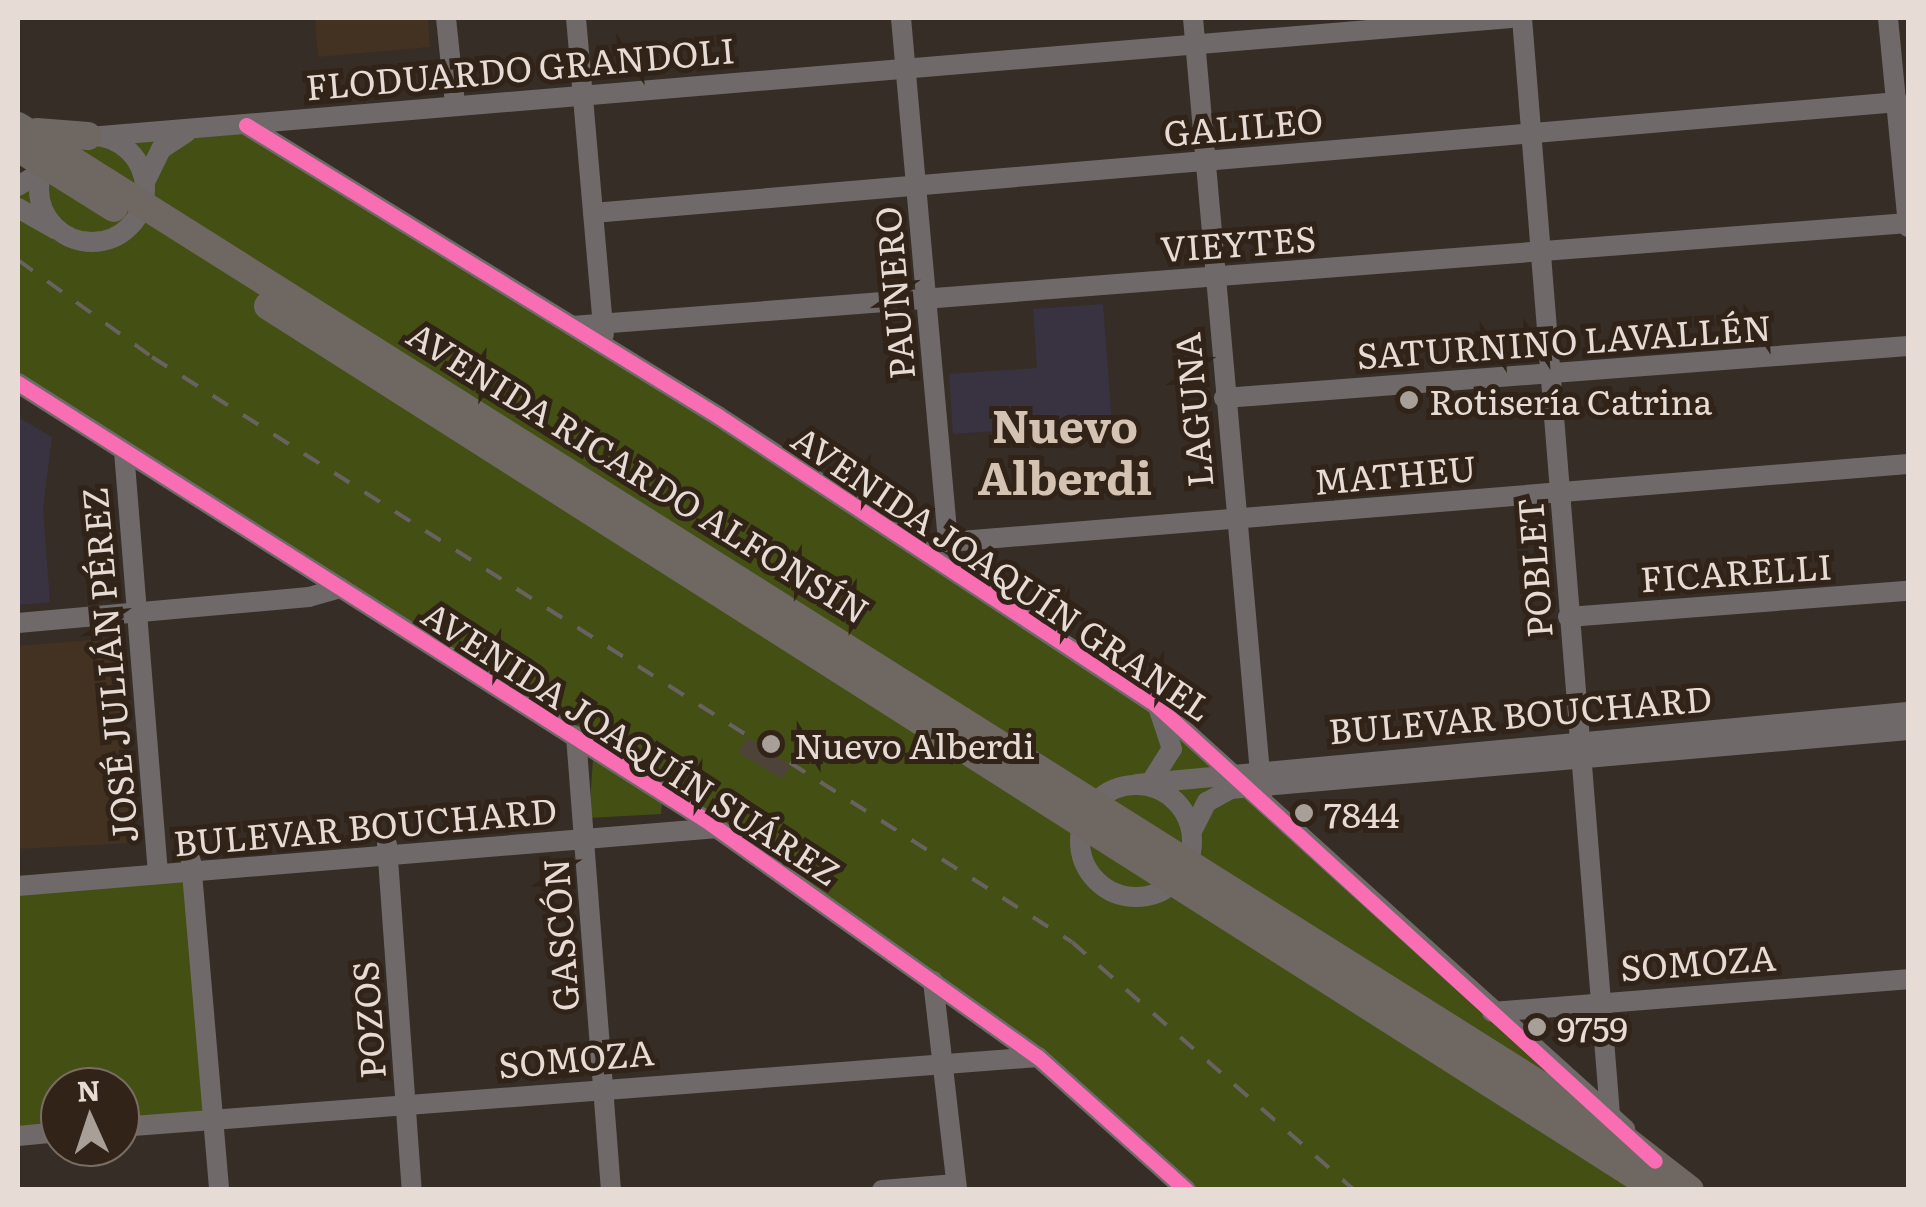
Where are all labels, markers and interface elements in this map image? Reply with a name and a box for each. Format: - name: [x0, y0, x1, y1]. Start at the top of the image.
- street label: FLODUARDO GRANDOLI: [304, 27, 736, 107]
- street label: GALILEO: [1162, 97, 1324, 153]
- street label: PAUNERO: [865, 205, 921, 381]
- street label: VIEYTES: [1159, 216, 1317, 268]
- street label: SATURNINO LAVALLÉN: [1355, 305, 1773, 375]
- street label: AVENIDA RICARDO ALFONSÍN: [401, 311, 877, 631]
- street label: LAGUNA: [1164, 331, 1220, 489]
- place label: Rotisería Catrina: [1429, 379, 1712, 421]
- marker: Rotisería Catrina: [1398, 389, 1420, 411]
- district label: Nuevo Alberdi: [978, 397, 1152, 503]
- street label: AVENIDA JOAQUÍN GRANEL: [785, 416, 1221, 728]
- street label: MATHEU: [1312, 445, 1478, 501]
- street label: JOSÉ JULIÁN PÉREZ: [72, 485, 144, 845]
- street label: POBLET: [1507, 497, 1559, 639]
- street label: FICARELLI: [1639, 543, 1833, 599]
- street label: AVENIDA JOAQUÍN SUÁREZ: [415, 591, 849, 893]
- street label: BULEVAR BOUCHARD: [1327, 675, 1713, 751]
- place label: Nuevo Alberdi: [794, 723, 1035, 765]
- marker: Nuevo Alberdi: [758, 731, 784, 757]
- street label: BULEVAR BOUCHARD: [172, 787, 558, 863]
- place label: 7844: [1324, 792, 1400, 834]
- marker: 7844: [1293, 802, 1315, 824]
- street label: GASCÓN: [533, 857, 585, 1013]
- street label: SOMOZA: [1619, 935, 1777, 987]
- street label: POZOS: [342, 960, 392, 1080]
- place label: 9759: [1557, 1006, 1628, 1048]
- marker: 9759: [1526, 1016, 1548, 1038]
- street label: SOMOZA: [496, 1029, 656, 1085]
- north arrow: [40, 1067, 140, 1167]
- text: N: [76, 1067, 101, 1111]

